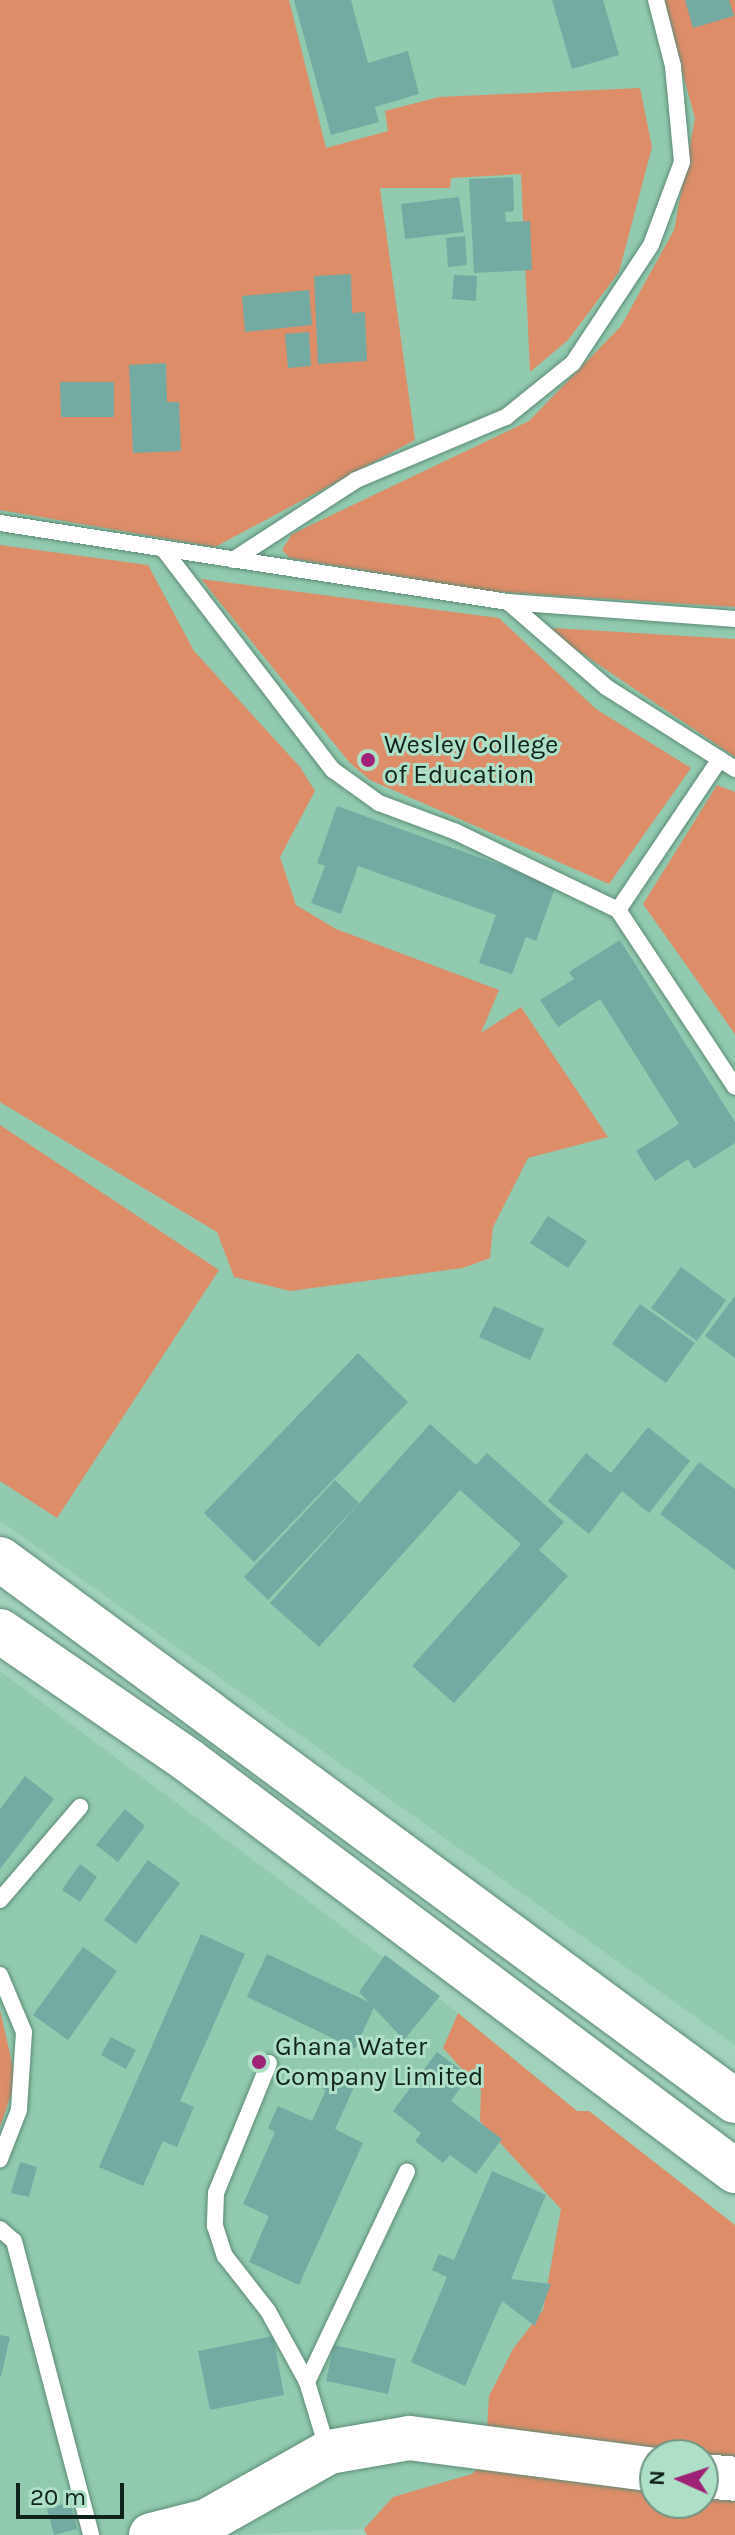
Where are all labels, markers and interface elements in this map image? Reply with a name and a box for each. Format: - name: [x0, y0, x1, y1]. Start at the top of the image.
- place label: Wesley College of Education: [384, 729, 558, 790]
- marker: Wesley College of Education: [359, 751, 377, 769]
- place label: Ghana Water Company Limited: [275, 2031, 483, 2092]
- marker: Ghana Water Company Limited: [250, 2053, 268, 2071]
- north arrow: [639, 2439, 719, 2519]
- scale bar: [20, 2467, 128, 2517]
- text: N: [644, 2469, 670, 2486]
- text: 20 m: [30, 2483, 86, 2511]

